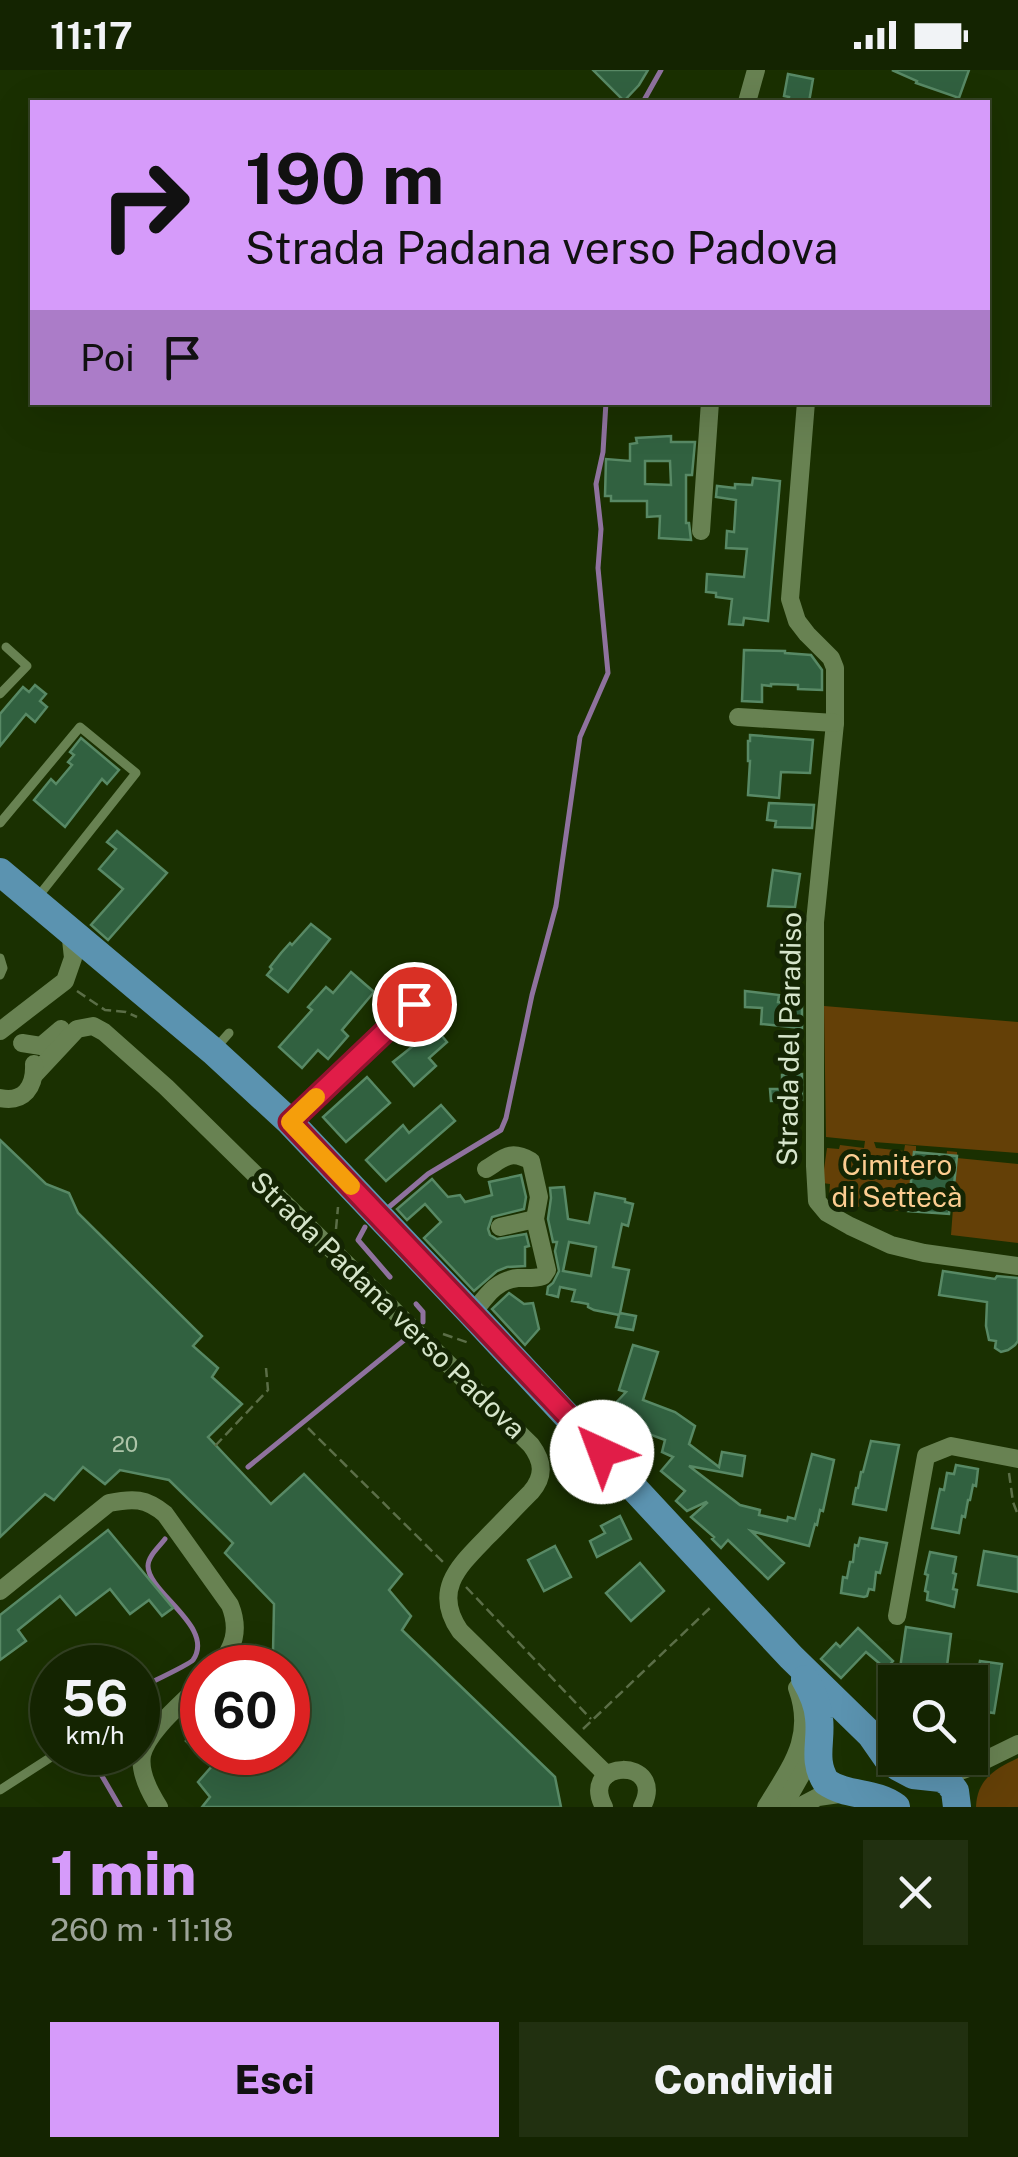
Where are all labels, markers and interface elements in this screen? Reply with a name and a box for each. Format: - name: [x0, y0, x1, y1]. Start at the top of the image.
- text: 11:17: [50, 13, 133, 58]
- text: 190 m: [245, 137, 444, 220]
- icon: right: [80, 140, 210, 270]
- text: Strada Padana verso Padova: [245, 221, 838, 274]
- icon: arrive: [155, 330, 210, 385]
- text: Poi: [80, 335, 135, 380]
- street label: Strada del Paradiso: [770, 912, 807, 1166]
- pin: [372, 962, 457, 1047]
- icon: arrive: [387, 977, 442, 1032]
- park label: Cimitero di Settecà: [832, 1148, 963, 1213]
- street label: Strada Padana verso Padova: [244, 1165, 533, 1445]
- position arrow: [550, 1400, 654, 1504]
- house number: 20: [112, 1431, 138, 1457]
- speed limit sign: 60: [180, 1645, 310, 1775]
- map controls: [878, 1665, 988, 1775]
- button: search: [878, 1665, 988, 1775]
- text: 56: [62, 1668, 128, 1727]
- text: km/h: [66, 1720, 124, 1750]
- text: 1 min: [50, 1838, 197, 1909]
- button: close: [863, 1840, 968, 1945]
- text: 260 m · 11:18: [50, 1911, 234, 1948]
- button: Esci: [50, 2022, 499, 2137]
- button: Condividi: [519, 2022, 968, 2137]

